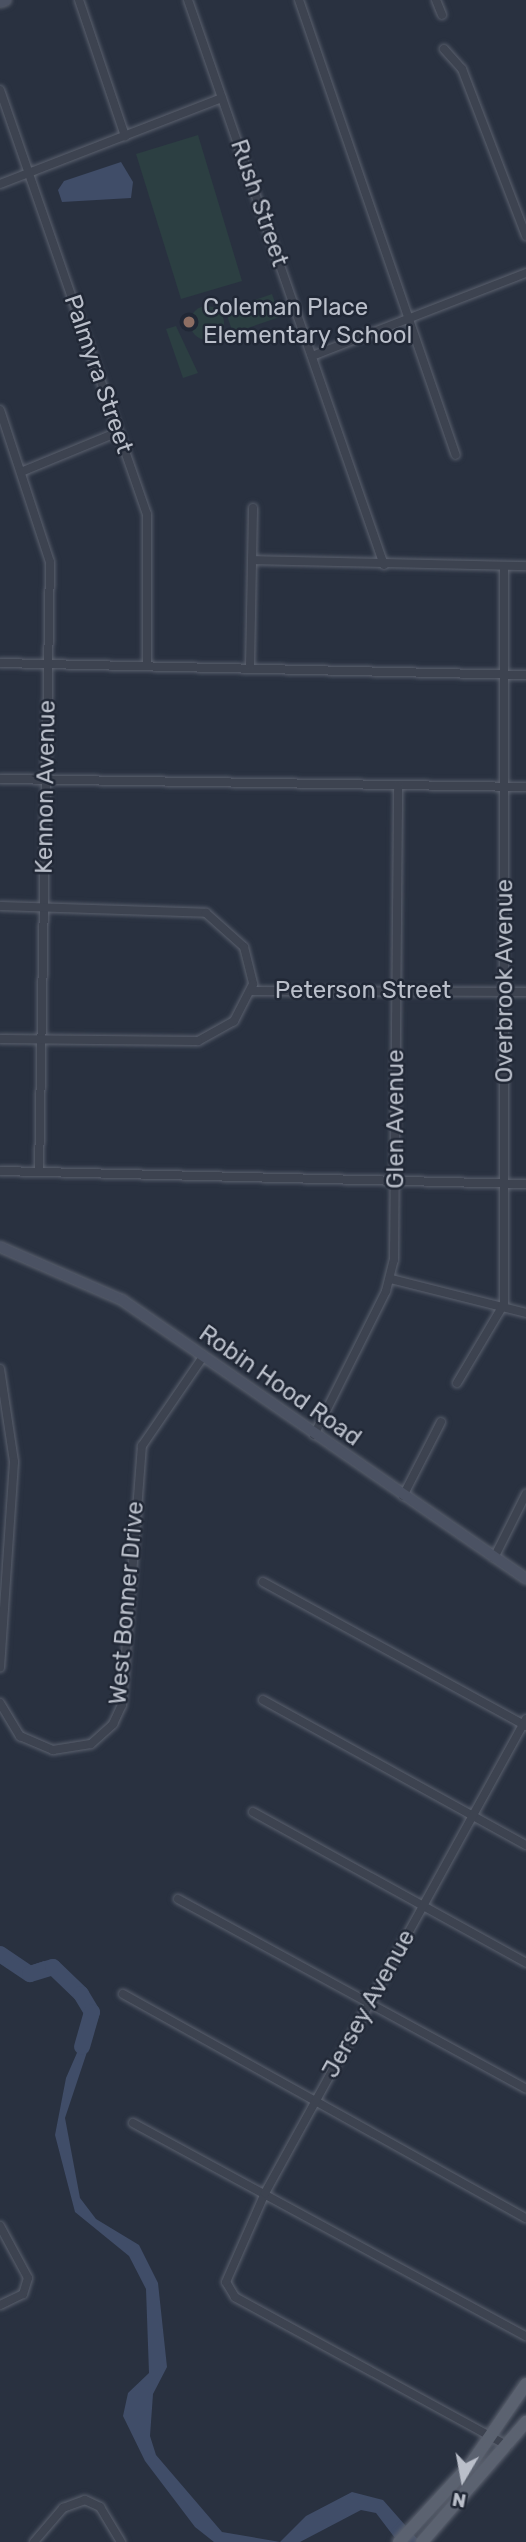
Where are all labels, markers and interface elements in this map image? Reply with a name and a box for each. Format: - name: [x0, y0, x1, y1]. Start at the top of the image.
- street label: Rush Street: [224, 136, 294, 270]
- street label: Palmyra Street: [57, 291, 139, 457]
- place label: Coleman Place Elementary School: [203, 294, 413, 350]
- marker: Coleman Place Elementary School: [181, 314, 197, 330]
- street label: Kennon Avenue: [30, 700, 62, 874]
- street label: Overbrook Avenue: [491, 879, 519, 1083]
- street label: Peterson Street: [275, 977, 451, 1005]
- street label: Glen Avenue: [382, 1049, 410, 1189]
- street label: Robin Hood Road: [193, 1319, 367, 1453]
- street label: West Bonner Drive: [104, 1500, 150, 1706]
- street label: Jersey Avenue: [316, 1924, 422, 2084]
- north arrow: [428, 2444, 498, 2514]
- text: N: [451, 2488, 468, 2513]

